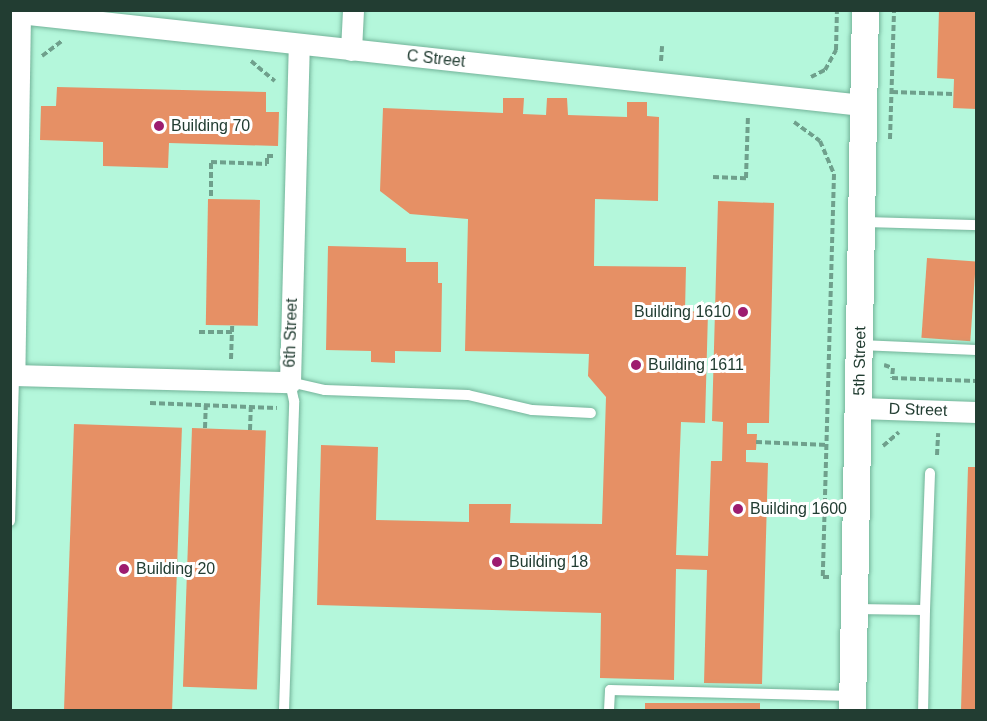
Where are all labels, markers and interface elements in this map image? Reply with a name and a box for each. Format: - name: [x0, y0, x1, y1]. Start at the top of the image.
- street label: C Street: [406, 46, 466, 72]
- place label: Building 70: [171, 116, 250, 136]
- marker: Building 70: [152, 119, 166, 133]
- street label: 6th Street: [280, 298, 302, 368]
- place label: Building 1610: [634, 302, 731, 322]
- marker: Building 1610: [736, 305, 750, 319]
- street label: 5th Street: [850, 326, 870, 396]
- place label: Building 1611: [648, 355, 744, 375]
- marker: Building 1611: [629, 358, 643, 372]
- street label: D Street: [888, 399, 948, 421]
- place label: Building 1600: [750, 499, 847, 519]
- marker: Building 1600: [731, 502, 745, 516]
- place label: Building 18: [509, 552, 588, 572]
- marker: Building 18: [490, 555, 504, 569]
- place label: Building 20: [136, 559, 215, 579]
- marker: Building 20: [117, 562, 131, 576]

